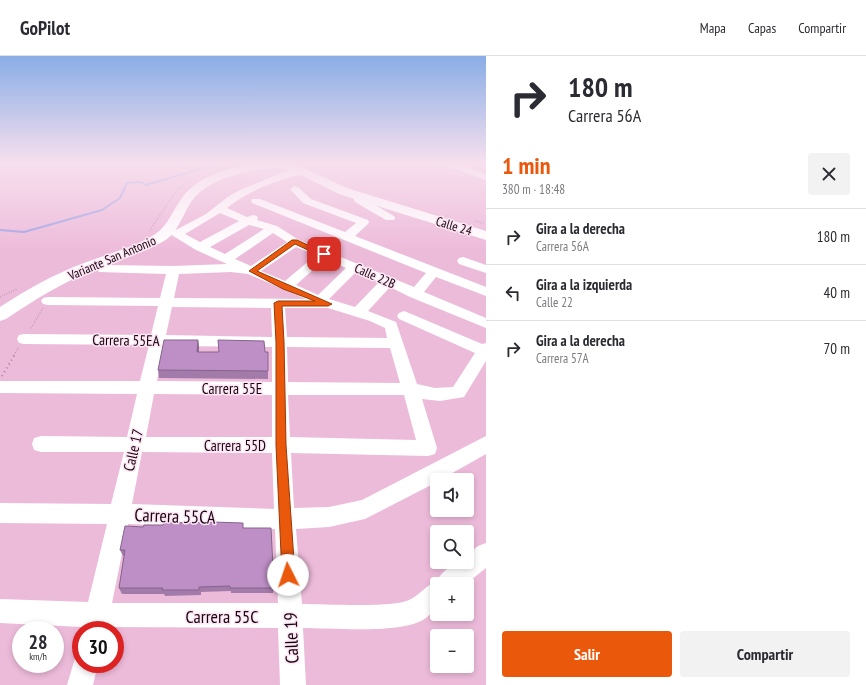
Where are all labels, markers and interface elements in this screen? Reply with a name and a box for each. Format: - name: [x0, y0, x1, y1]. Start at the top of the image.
- text: GoPilot: [20, 16, 70, 40]
- text: Mapa: [700, 19, 726, 37]
- text: Capas: [748, 19, 776, 37]
- text: Compartir: [798, 19, 846, 37]
- text: 180 m: [568, 68, 632, 105]
- icon: right: [502, 72, 554, 124]
- text: Carrera 56A: [568, 104, 641, 127]
- text: 1 min: [502, 150, 550, 181]
- button: close: [808, 153, 850, 195]
- text: 380 m · 18:48: [502, 181, 565, 198]
- street label: Calle 24: [434, 212, 474, 240]
- text: Gira a la derecha: [536, 219, 625, 238]
- icon: right: [502, 226, 524, 248]
- text: 180 m: [817, 227, 850, 246]
- street label: Variante San Antonio: [65, 232, 159, 284]
- pin: [307, 237, 341, 271]
- text: Carrera 56A: [536, 238, 589, 255]
- icon: arrive: [313, 243, 335, 265]
- street label: Calle 22B: [352, 259, 398, 293]
- text: Gira a la izquierda: [536, 275, 632, 294]
- icon: left: [502, 282, 524, 304]
- text: 40 m: [824, 283, 850, 302]
- text: Calle 22: [536, 294, 573, 311]
- street label: Carrera 55EA: [92, 330, 161, 350]
- text: Gira a la derecha: [536, 331, 625, 350]
- icon: right: [502, 338, 524, 360]
- text: 70 m: [824, 339, 850, 358]
- text: Carrera 57A: [536, 350, 589, 367]
- street label: Carrera 55E: [202, 379, 262, 398]
- street label: Calle 17: [119, 427, 147, 473]
- street label: Carrera 55D: [204, 436, 266, 455]
- map controls: [430, 473, 474, 673]
- button: sound: [430, 473, 474, 517]
- street label: Carrera 55CA: [134, 503, 216, 529]
- button: search: [430, 525, 474, 569]
- position arrow: [267, 554, 309, 596]
- button: +: [430, 577, 474, 621]
- street label: Carrera 55C: [186, 605, 258, 628]
- street label: Calle 19: [279, 612, 303, 664]
- speed limit sign: 30: [72, 621, 124, 673]
- text: 28: [28, 629, 48, 655]
- button: −: [430, 629, 474, 673]
- button: Salir: [502, 631, 672, 677]
- button: Compartir: [680, 631, 850, 677]
- text: km/h: [29, 650, 47, 663]

